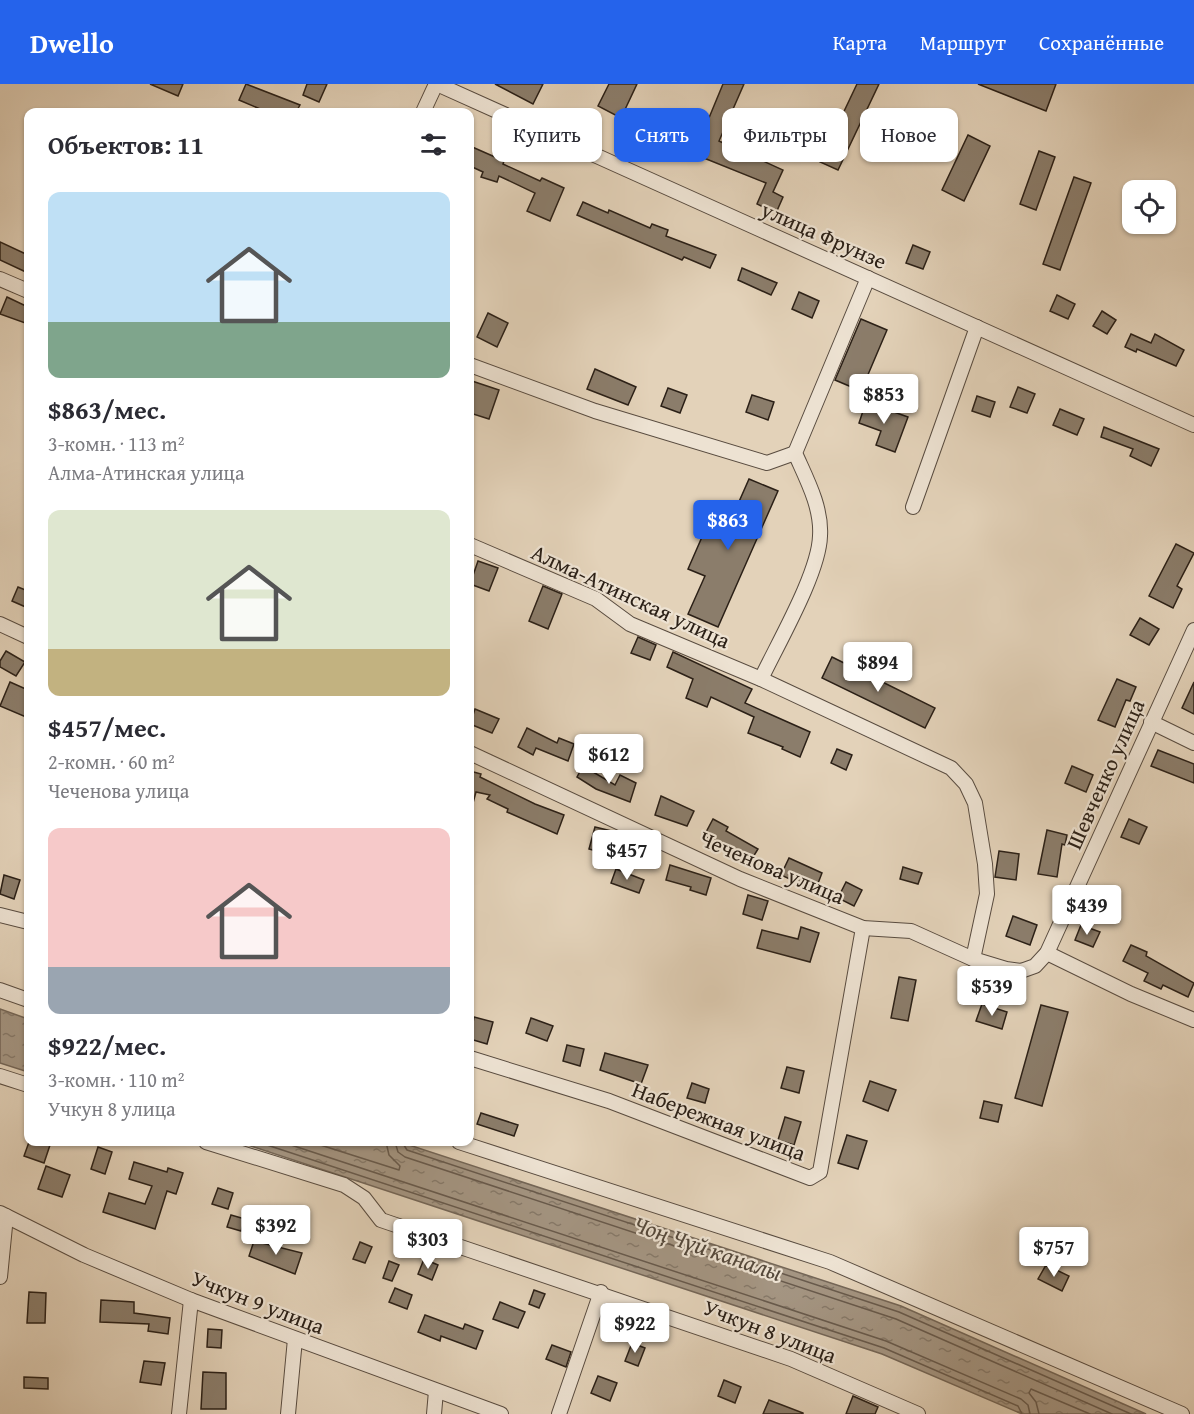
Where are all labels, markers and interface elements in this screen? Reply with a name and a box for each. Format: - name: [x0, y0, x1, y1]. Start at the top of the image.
- text: Dwello: [30, 22, 114, 63]
- text: Карта: [833, 27, 887, 58]
- text: Маршрут: [920, 27, 1006, 58]
- text: Сохранённые: [1039, 27, 1164, 58]
- chip: Купить: [492, 108, 602, 162]
- chip: Снять: [614, 108, 710, 162]
- chip: Фильтры: [722, 108, 848, 162]
- chip: Новое: [860, 108, 958, 162]
- text: Объектов: 11: [48, 125, 204, 164]
- icon: filters: [417, 128, 450, 161]
- map controls: [1122, 180, 1176, 234]
- button: locate: [1122, 180, 1176, 234]
- street label: улица Фрунзе: [755, 193, 892, 277]
- icon: home: [195, 231, 303, 339]
- pin: $853: [848, 374, 920, 425]
- text: $853: [863, 379, 905, 408]
- text: $863/мес.: [48, 390, 166, 429]
- text: 3-комн. · 113 m²: [48, 429, 184, 458]
- text: Алма-Атинская улица: [48, 458, 244, 487]
- pin: $863: [692, 500, 764, 551]
- text: $863: [707, 505, 749, 534]
- street label: Алма-Атинская улица: [526, 536, 736, 656]
- icon: home: [195, 549, 303, 657]
- pin: $894: [842, 642, 914, 693]
- text: $894: [857, 647, 899, 676]
- street label: Шевченко улица: [1058, 693, 1153, 854]
- text: $457/мес.: [48, 708, 166, 747]
- pin: $612: [573, 734, 645, 785]
- text: $612: [588, 739, 630, 768]
- text: 2-комн. · 60 m²: [48, 747, 175, 776]
- text: Чеченова улица: [48, 776, 189, 805]
- street label: Чеченова улица: [694, 822, 850, 912]
- pin: $457: [591, 830, 663, 881]
- text: $457: [606, 835, 648, 864]
- icon: home: [195, 867, 303, 975]
- pin: $439: [1051, 885, 1123, 936]
- text: $439: [1066, 890, 1108, 919]
- pin: $539: [956, 966, 1028, 1017]
- text: $539: [971, 971, 1013, 1000]
- text: $922/мес.: [48, 1026, 166, 1065]
- text: 3-комн. · 110 m²: [48, 1065, 184, 1094]
- street label: Набережная улица: [628, 1073, 811, 1169]
- text: Учкун 8 улица: [48, 1094, 176, 1123]
- pin: $392: [240, 1205, 312, 1256]
- water label: Чоң Чүй каналы: [629, 1206, 787, 1290]
- text: $392: [255, 1210, 297, 1239]
- pin: $303: [392, 1219, 464, 1270]
- text: $303: [407, 1224, 449, 1253]
- pin: $757: [1018, 1227, 1090, 1278]
- text: $757: [1033, 1232, 1075, 1261]
- street label: Учкун 9 улица: [187, 1262, 330, 1342]
- street label: Учкун 8 улица: [699, 1291, 842, 1371]
- pin: $922: [599, 1303, 671, 1354]
- text: $922: [614, 1308, 656, 1337]

